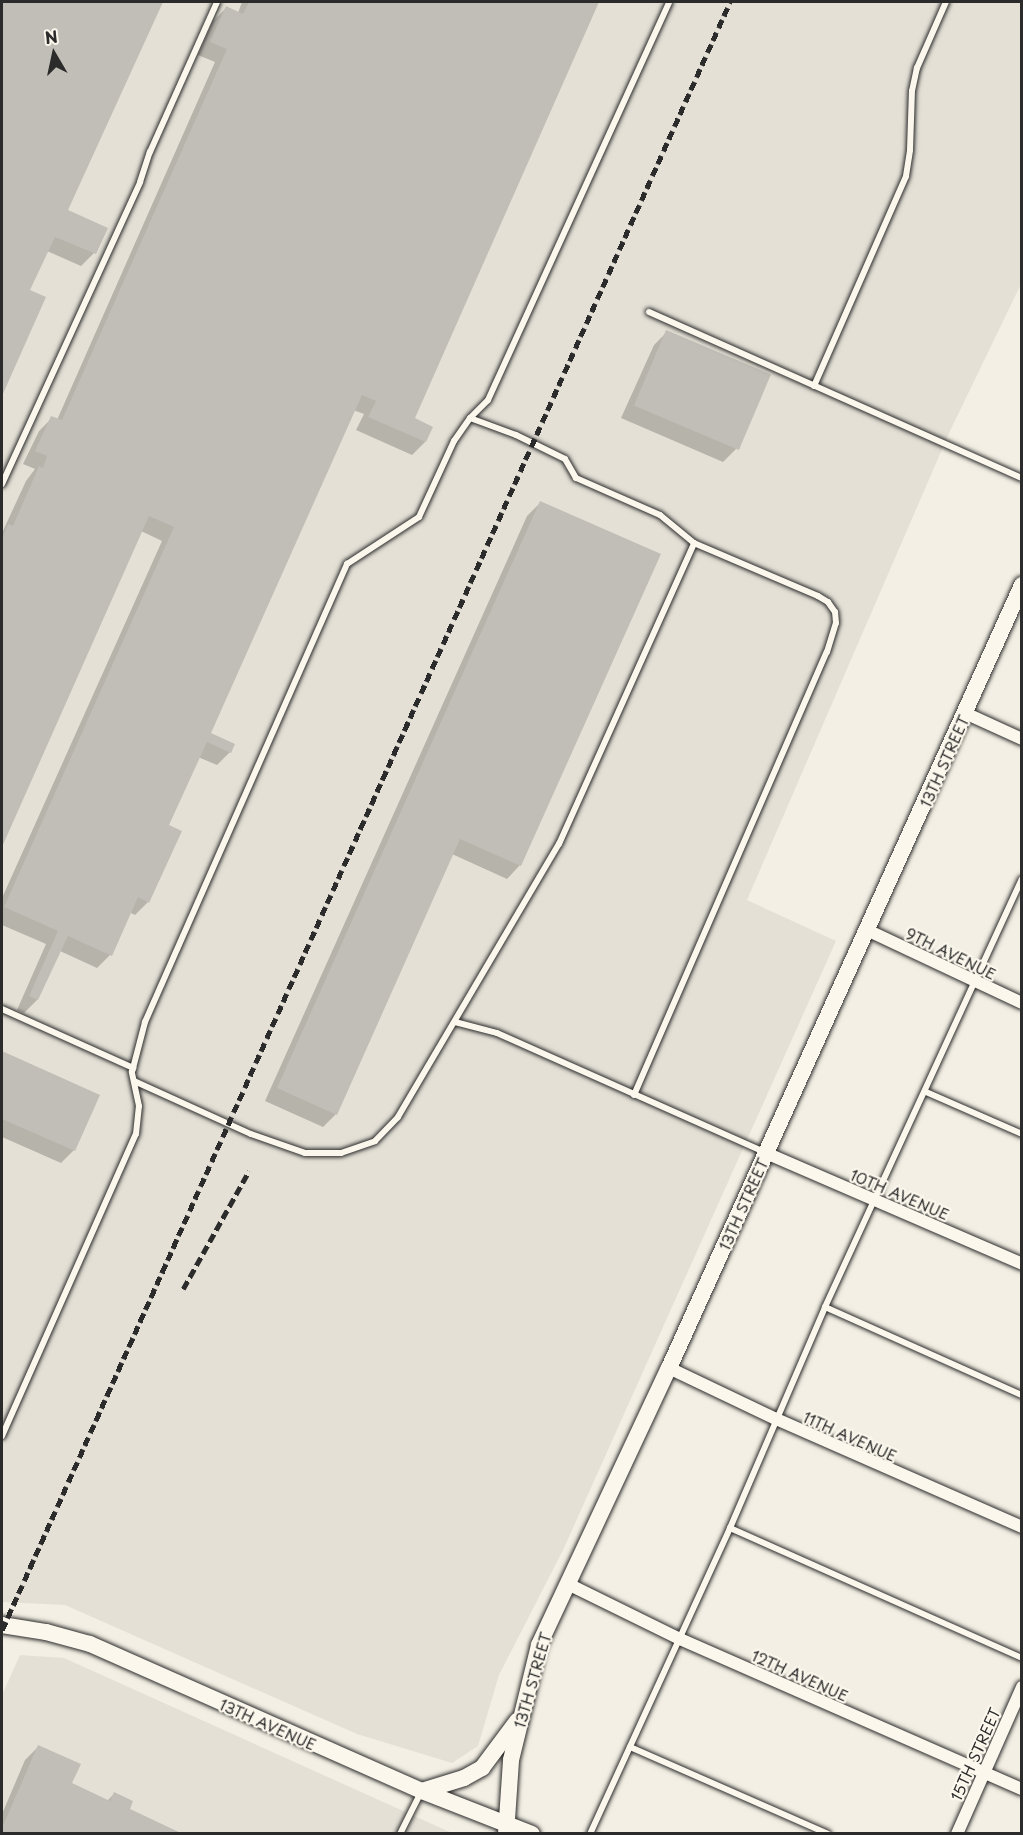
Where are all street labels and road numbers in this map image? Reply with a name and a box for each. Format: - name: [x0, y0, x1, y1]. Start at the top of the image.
- street label: 13TH STREET: [915, 711, 973, 811]
- street label: 9TH AVENUE: [903, 923, 999, 983]
- street label: 13TH STREET: [714, 1154, 772, 1254]
- street label: 10TH AVENUE: [848, 1165, 952, 1223]
- street label: 11TH AVENUE: [800, 1407, 900, 1465]
- street label: 13TH STREET: [509, 1629, 555, 1731]
- street label: 12TH AVENUE: [748, 1645, 852, 1705]
- street label: 13TH AVENUE: [217, 1695, 319, 1753]
- street label: 15TH STREET: [946, 1704, 1004, 1804]

